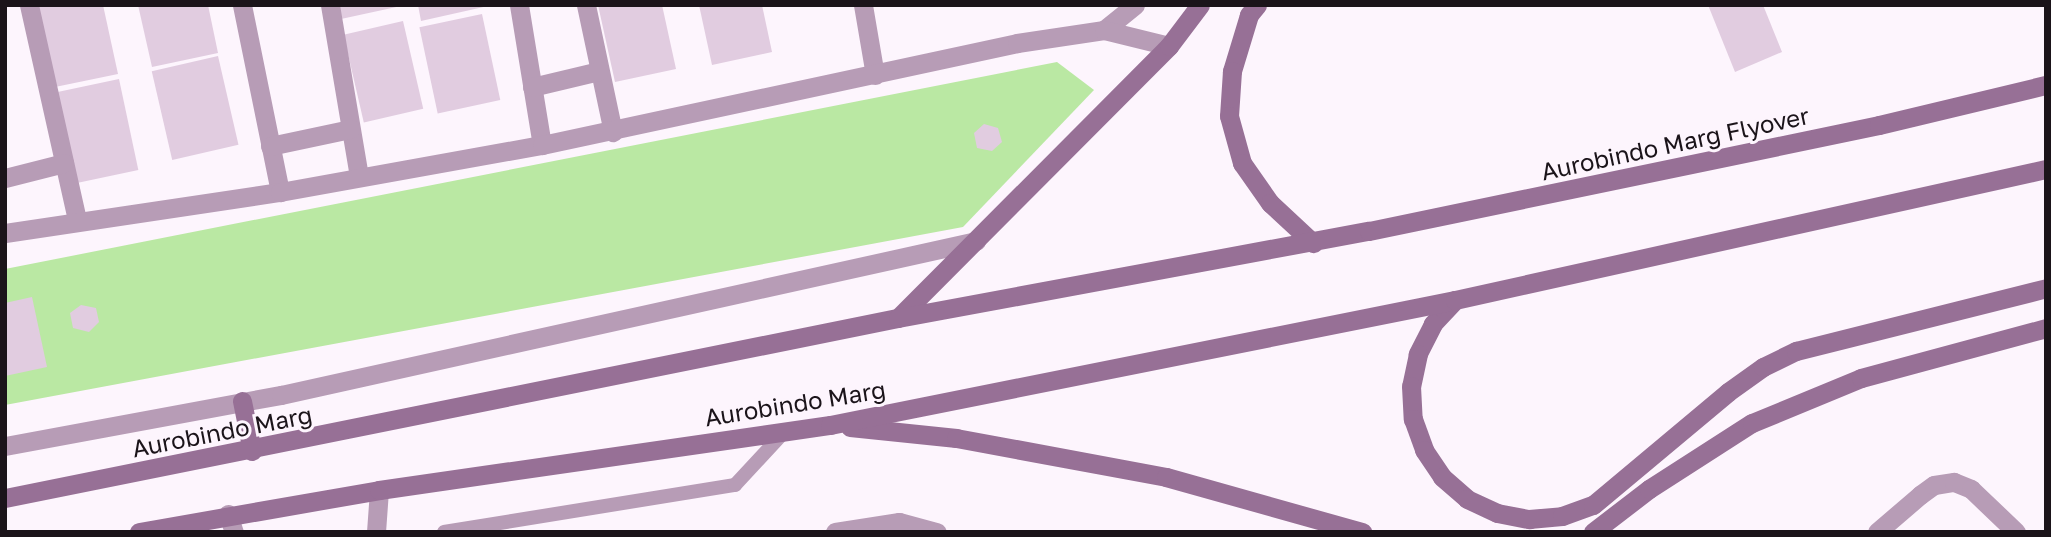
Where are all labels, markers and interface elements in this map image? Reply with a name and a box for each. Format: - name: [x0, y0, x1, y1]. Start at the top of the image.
- street label: Aurobindo Marg Flyover: [1538, 100, 1812, 186]
- street label: Aurobindo Marg: [702, 374, 888, 432]
- street label: Aurobindo Marg: [130, 399, 314, 463]

